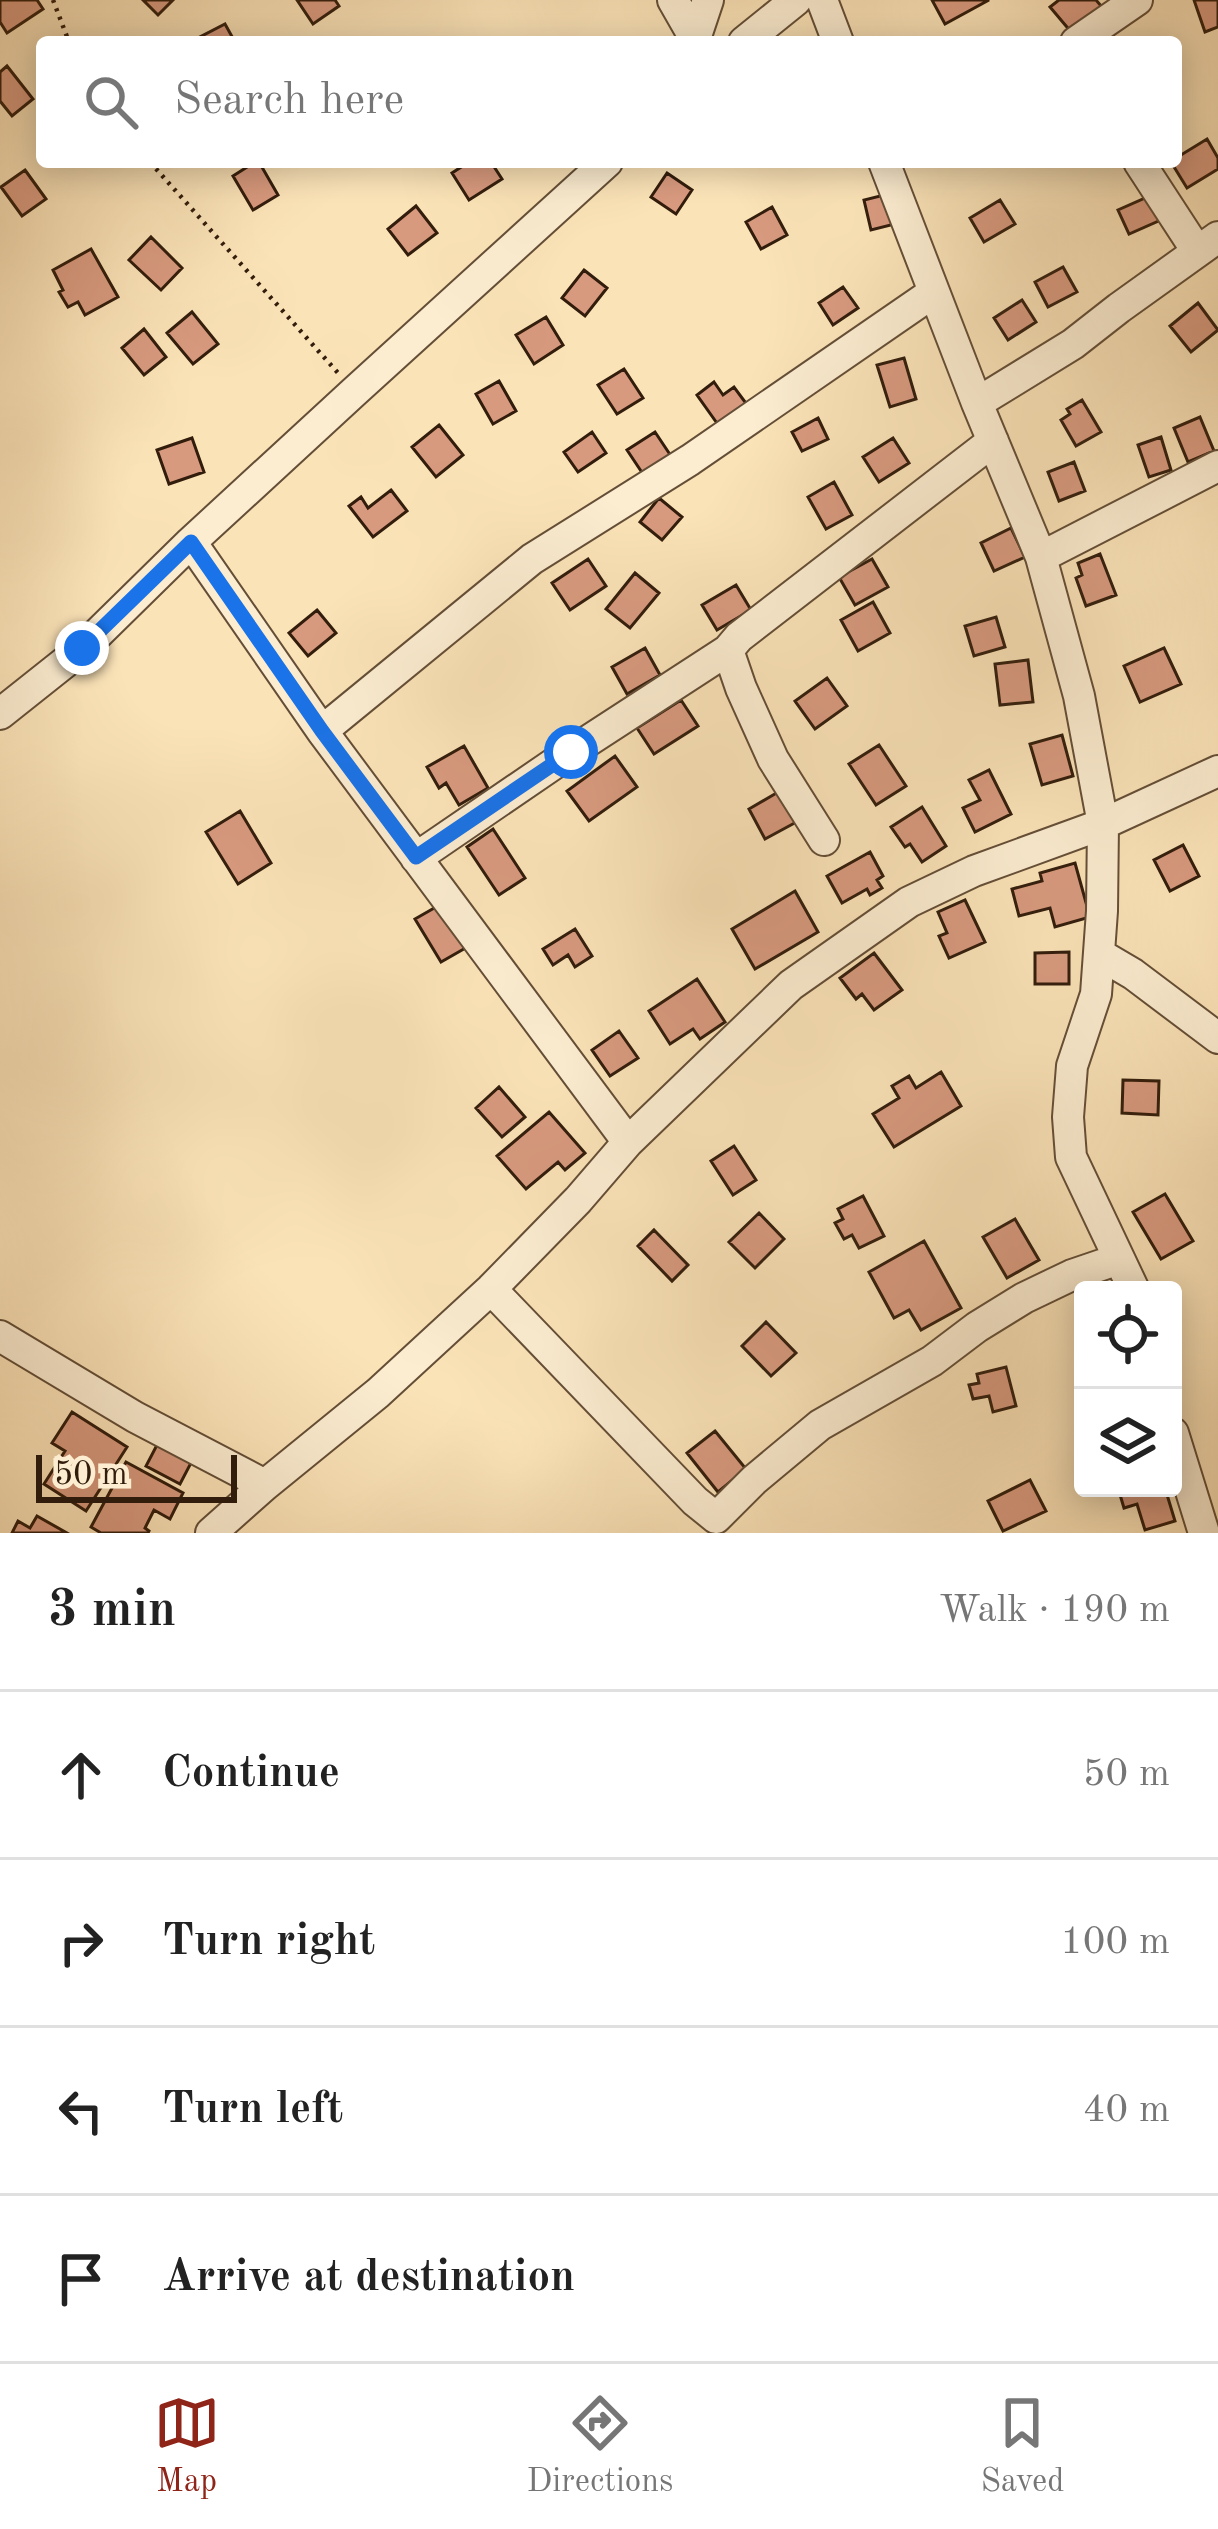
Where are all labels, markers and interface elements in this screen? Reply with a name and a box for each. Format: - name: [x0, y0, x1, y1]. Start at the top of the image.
- search box: [36, 36, 1182, 168]
- icon: search: [78, 69, 144, 135]
- text: Search here: [174, 79, 404, 124]
- route end: [55, 621, 109, 675]
- route start: [544, 725, 598, 779]
- map controls: [1074, 1281, 1182, 1497]
- button: locate: [1074, 1281, 1182, 1389]
- button: layers: [1074, 1389, 1182, 1497]
- scale bar: [36, 1449, 237, 1502]
- text: 50 m: [54, 1459, 128, 1492]
- text: 3 min: [48, 1586, 176, 1637]
- text: Walk · 190 m: [939, 1591, 1170, 1630]
- icon: ahead: [48, 1742, 114, 1808]
- text: Continue: [162, 1752, 340, 1797]
- text: 50 m: [1083, 1755, 1170, 1794]
- icon: right: [48, 1910, 114, 1976]
- text: Turn right: [162, 1920, 375, 1965]
- text: 100 m: [1060, 1923, 1170, 1962]
- icon: left: [48, 2078, 114, 2144]
- text: Turn left: [162, 2088, 343, 2133]
- text: 40 m: [1083, 2091, 1170, 2130]
- icon: arrive: [48, 2246, 114, 2312]
- text: Arrive at destination: [162, 2256, 575, 2301]
- tab: Map: [154, 2390, 220, 2503]
- tab: Directions: [527, 2390, 673, 2503]
- tab: Saved: [980, 2390, 1064, 2503]

